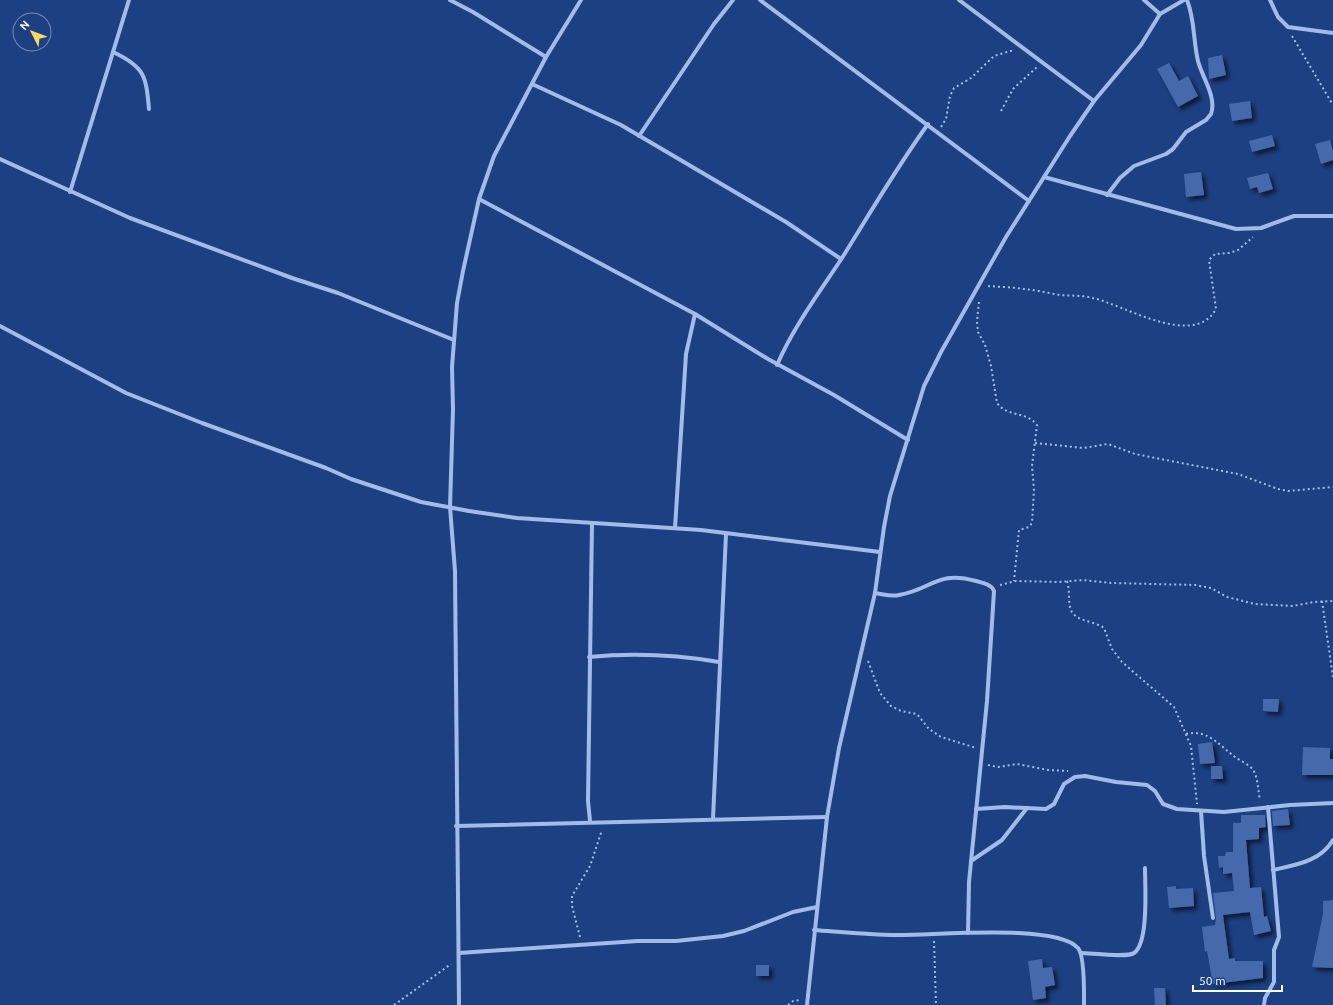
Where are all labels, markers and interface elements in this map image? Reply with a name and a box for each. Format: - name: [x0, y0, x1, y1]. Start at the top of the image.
- north arrow: [12, 12, 52, 52]
- text: N: [17, 18, 32, 32]
- scale bar: [1193, 967, 1282, 993]
- text: 50 m: [1199, 974, 1226, 987]

